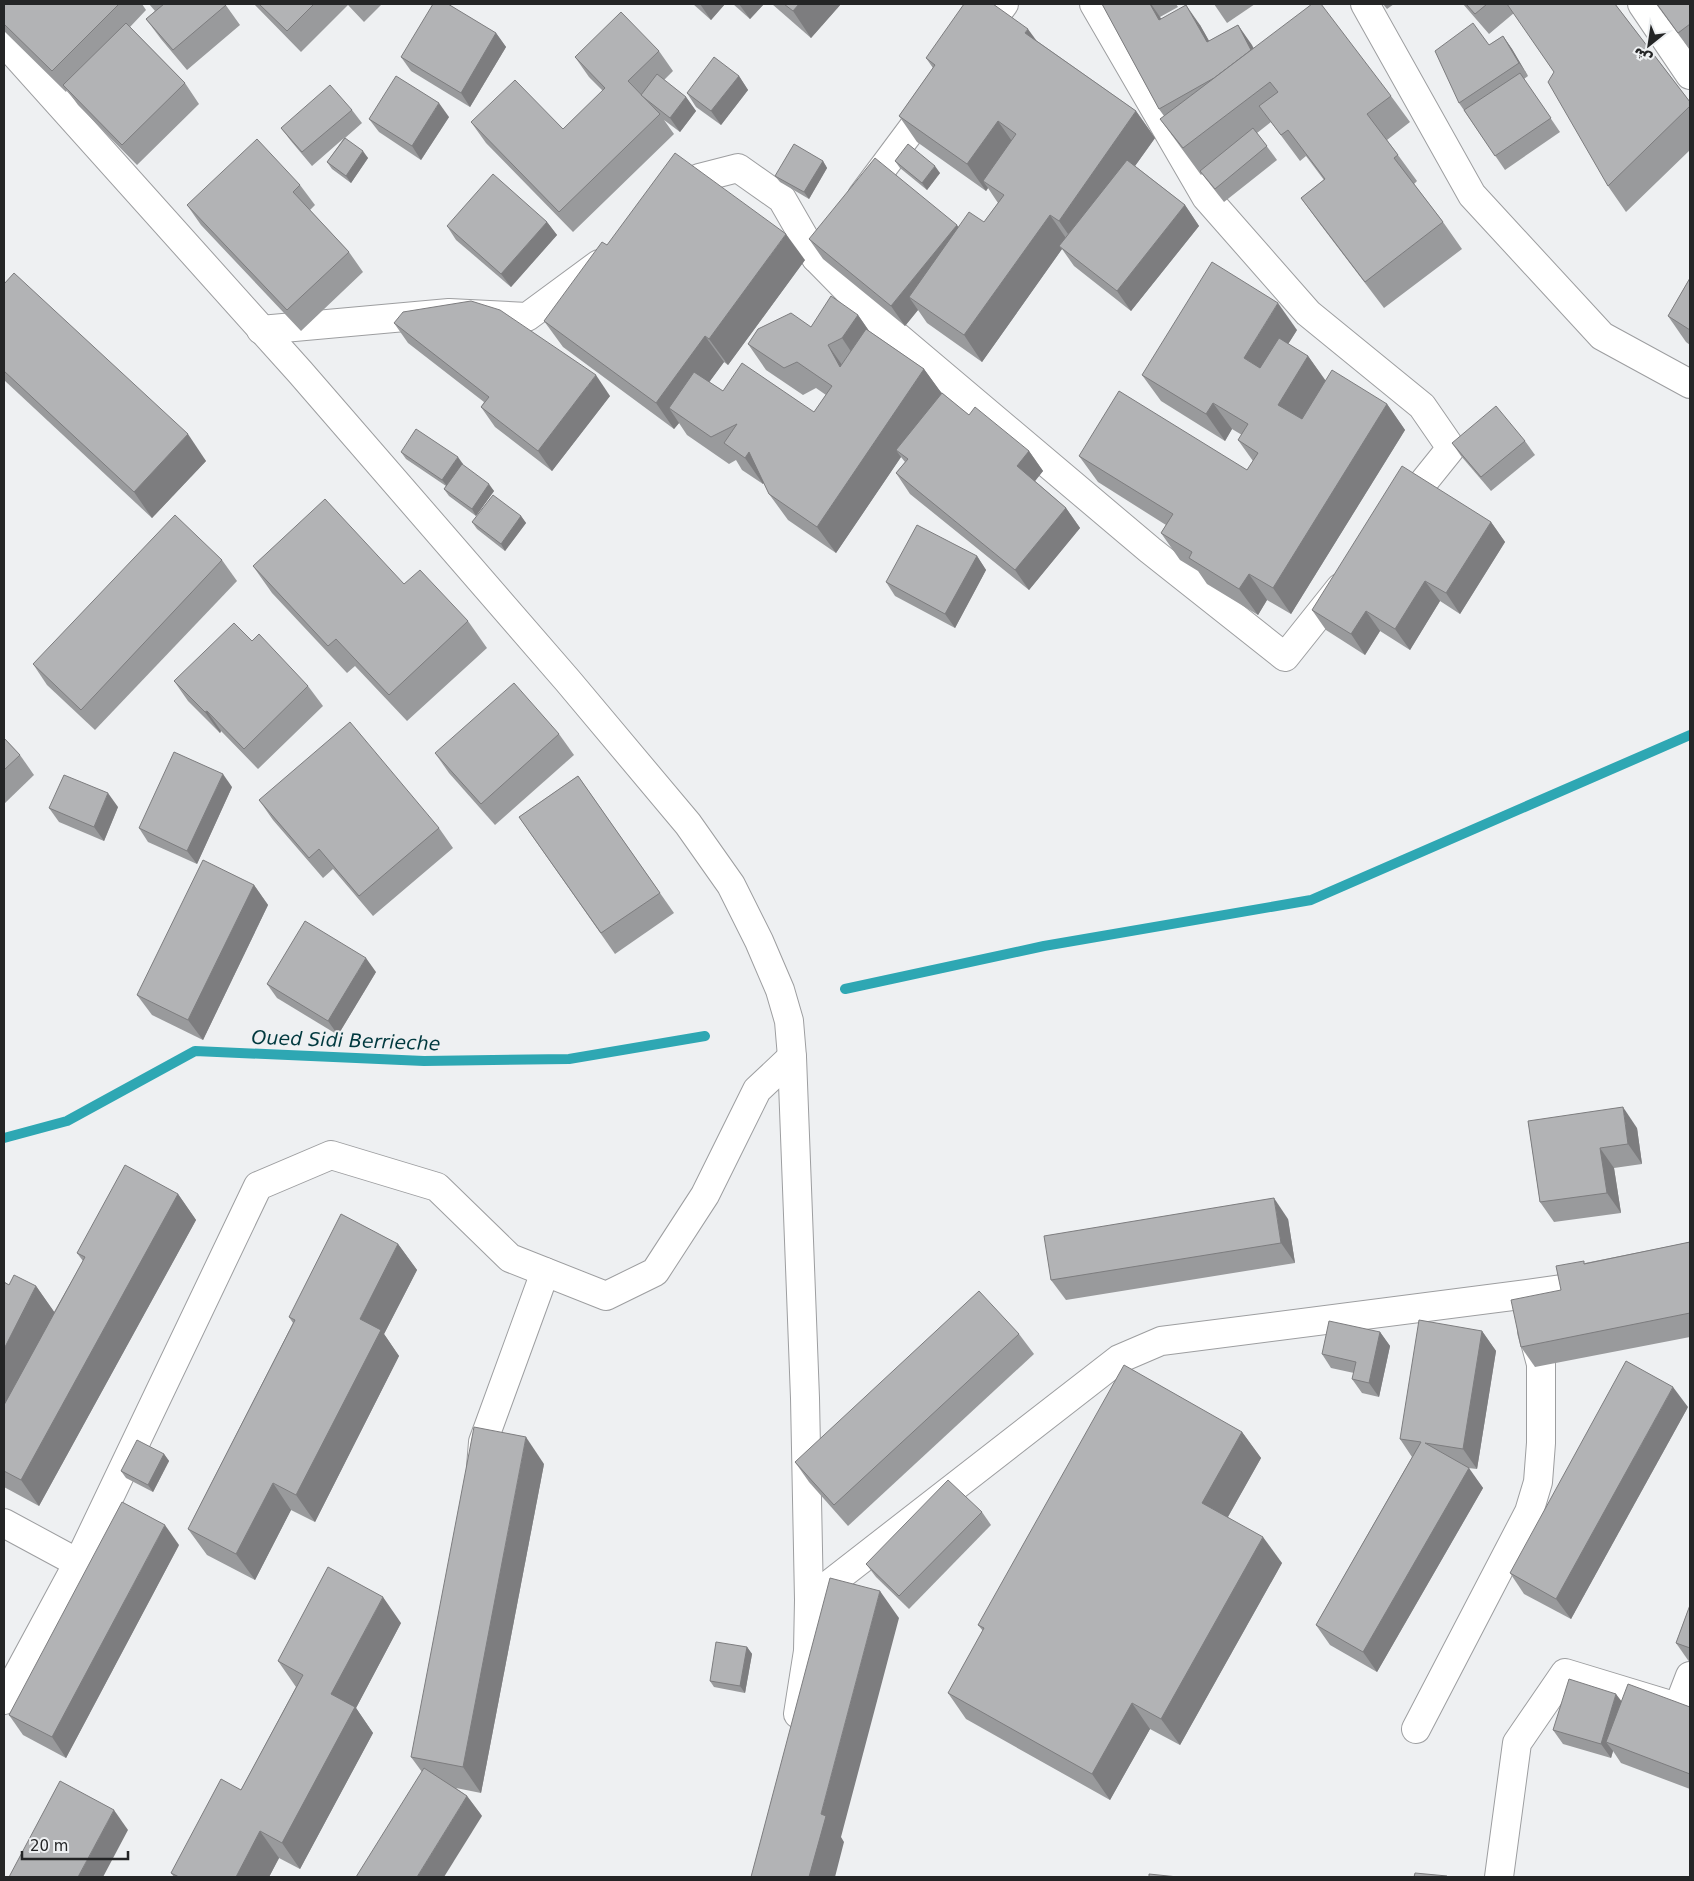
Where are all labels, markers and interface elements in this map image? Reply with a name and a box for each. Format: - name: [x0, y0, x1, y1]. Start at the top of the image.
- north arrow: [1624, 20, 1674, 70]
- text: ش: [1630, 44, 1655, 68]
- water label: Oued Sidi Berrieche: [251, 1026, 441, 1054]
- scale bar: [22, 1828, 129, 1860]
- text: 20 m: [30, 1837, 68, 1855]

